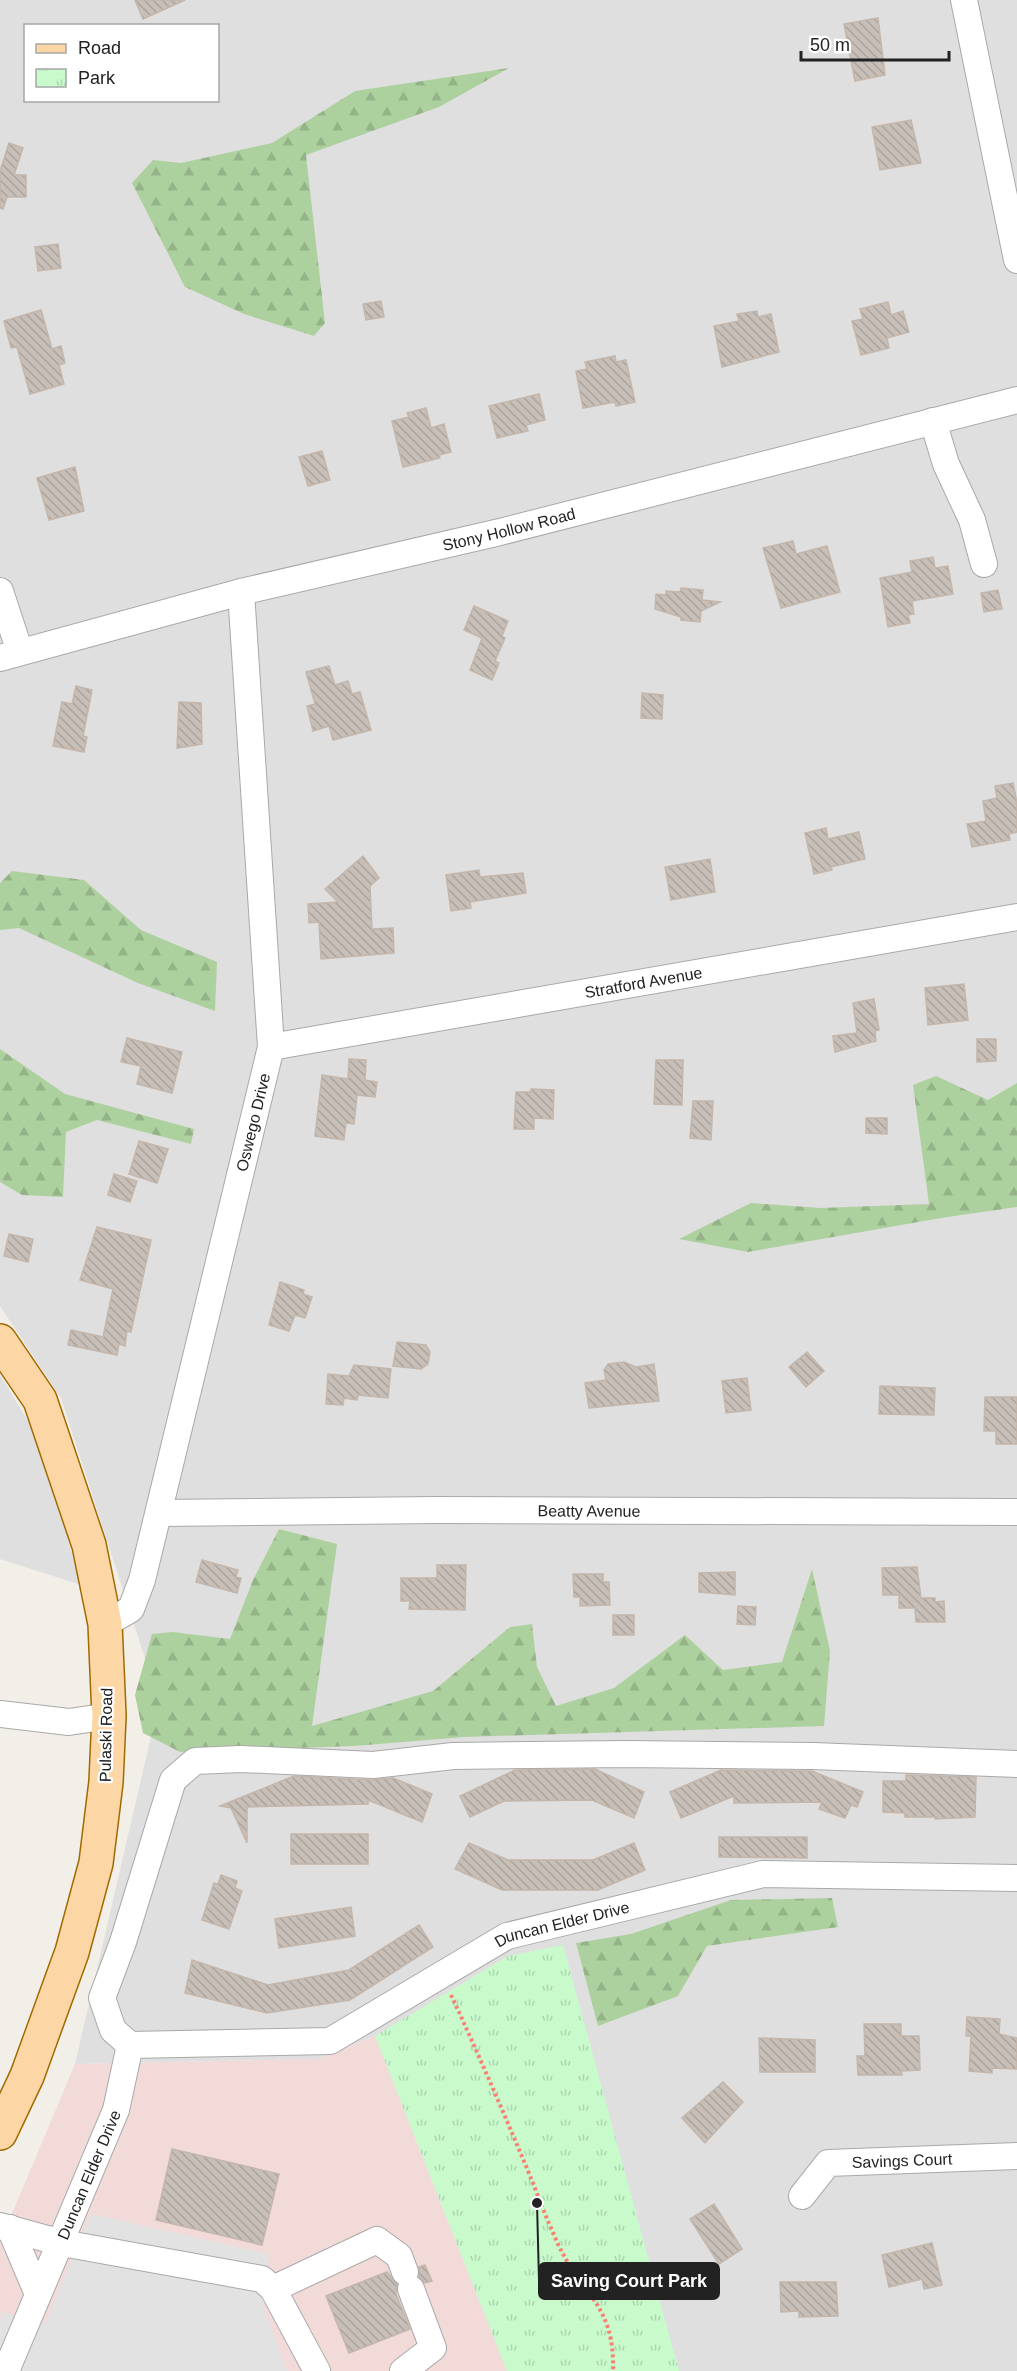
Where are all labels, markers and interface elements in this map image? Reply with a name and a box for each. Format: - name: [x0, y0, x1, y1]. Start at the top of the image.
- legend: [24, 24, 219, 102]
- scale bar: [801, 24, 950, 62]
- text: 50 m: [810, 35, 850, 55]
- text: Road: [78, 38, 121, 58]
- text: Park: [78, 68, 116, 88]
- street label: Stony Hollow Road: [441, 505, 577, 554]
- street label: Stratford Avenue: [583, 964, 704, 1001]
- street label: Oswego Drive: [233, 1071, 273, 1173]
- street label: Beatty Avenue: [537, 1502, 641, 1519]
- street label: Pulaski Road: [97, 1688, 115, 1782]
- street label: Duncan Elder Drive: [491, 1898, 631, 1950]
- street label: Duncan Elder Drive: [54, 2107, 124, 2242]
- street label: Savings Court: [851, 2150, 953, 2171]
- callout: Saving Court Park: [539, 2263, 719, 2299]
- text: Saving Court Park: [551, 2271, 708, 2291]

